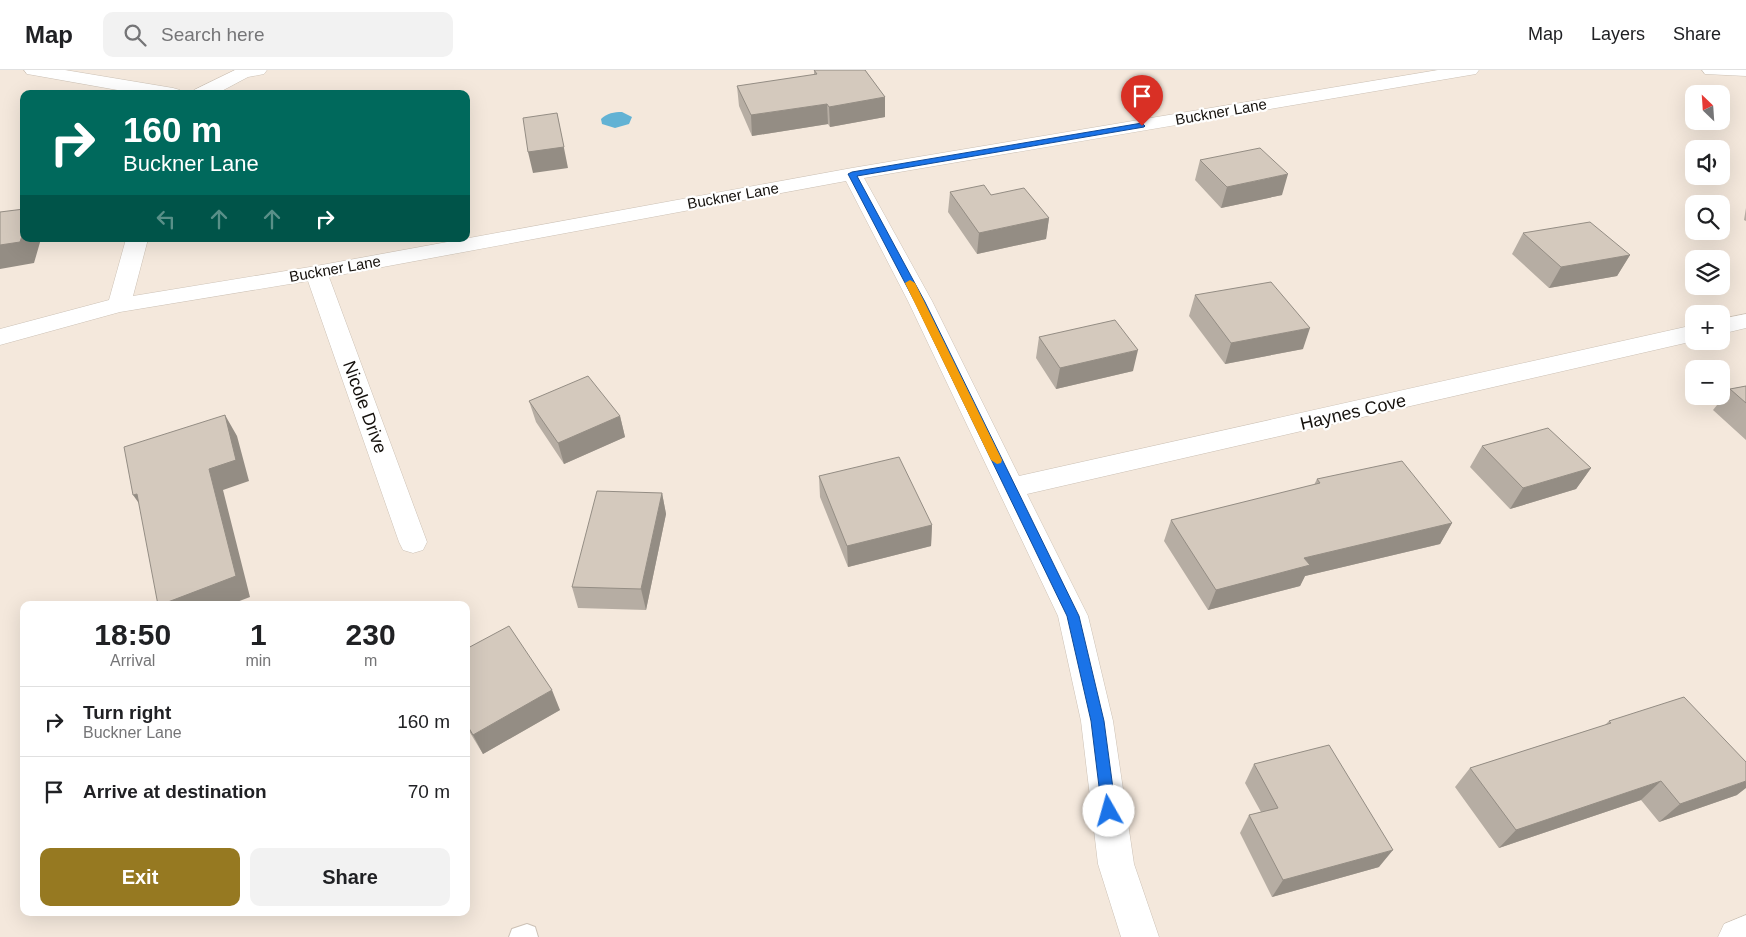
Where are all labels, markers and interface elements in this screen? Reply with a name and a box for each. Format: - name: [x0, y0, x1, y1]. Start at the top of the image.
- search box: [103, 12, 453, 57]
- text: Map: [25, 21, 73, 48]
- icon: search: [121, 21, 149, 49]
- text: Search here: [161, 24, 265, 45]
- text: Map: [1528, 24, 1563, 44]
- text: Layers: [1591, 24, 1645, 44]
- text: Share: [1673, 24, 1721, 44]
- pin: [1121, 75, 1163, 126]
- icon: arrive: [1128, 82, 1156, 110]
- north arrow: [1685, 85, 1730, 130]
- map controls: [1685, 85, 1730, 405]
- street label: Buckner Lane: [1174, 95, 1268, 128]
- icon: right: [40, 110, 105, 175]
- text: 160 m: [123, 110, 222, 149]
- button: sound: [1685, 140, 1730, 185]
- text: Buckner Lane: [123, 151, 259, 176]
- street label: Buckner Lane: [686, 179, 780, 212]
- button: search: [1685, 195, 1730, 240]
- icon: left: [152, 205, 180, 233]
- icon: ahead: [205, 205, 233, 233]
- icon: ahead: [258, 205, 286, 233]
- icon: right: [311, 205, 339, 233]
- button: layers: [1685, 250, 1730, 295]
- street label: Buckner Lane: [288, 252, 382, 285]
- button: +: [1685, 305, 1730, 350]
- street label: Nicole Drive: [339, 358, 391, 456]
- button: −: [1685, 360, 1730, 405]
- street label: Haynes Cove: [1298, 390, 1408, 434]
- text: 18:50: [94, 618, 171, 651]
- text: 1: [250, 618, 267, 651]
- text: 230: [346, 618, 396, 651]
- text: Arrival: [110, 652, 155, 669]
- text: min: [245, 652, 271, 669]
- text: m: [364, 652, 377, 669]
- text: Turn right: [83, 702, 171, 723]
- icon: right: [40, 708, 68, 736]
- text: 160 m: [397, 711, 450, 732]
- text: Buckner Lane: [83, 724, 182, 741]
- icon: arrive: [40, 778, 68, 806]
- text: Arrive at destination: [83, 781, 267, 802]
- text: 70 m: [408, 781, 450, 802]
- position arrow: [1082, 784, 1134, 836]
- button: Exit: [40, 848, 240, 906]
- button: Share: [250, 848, 450, 906]

